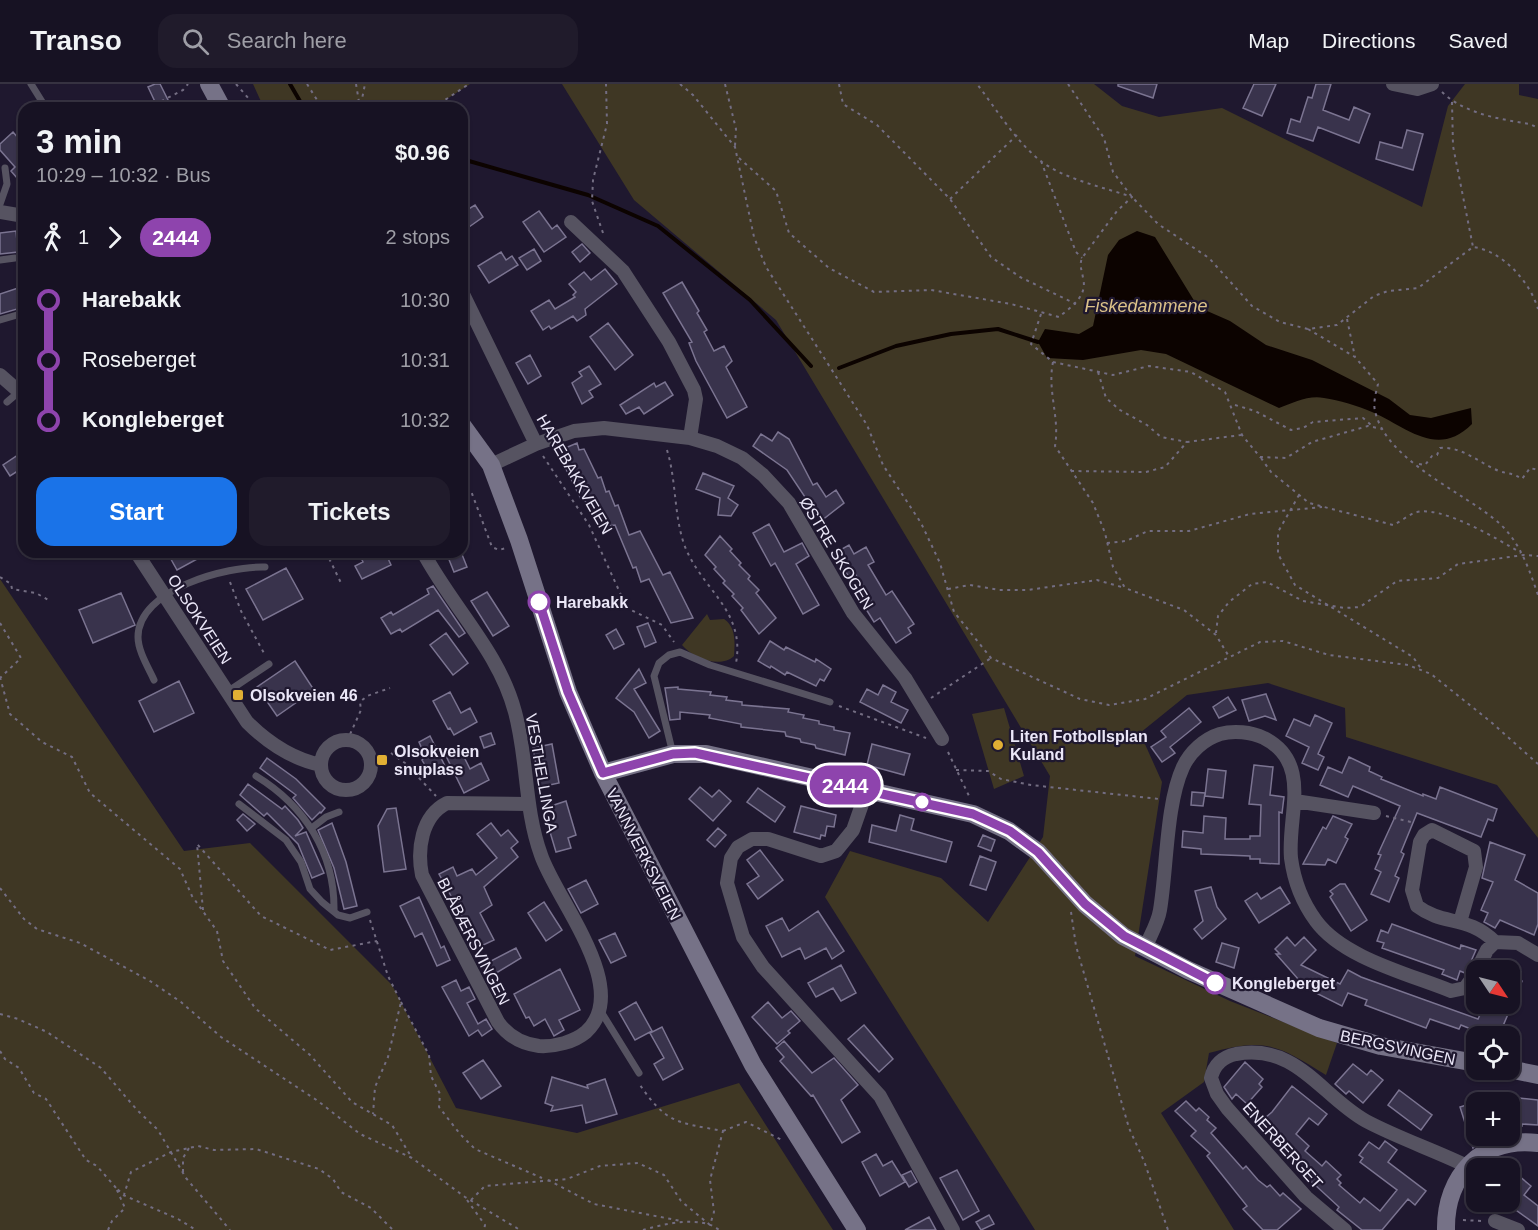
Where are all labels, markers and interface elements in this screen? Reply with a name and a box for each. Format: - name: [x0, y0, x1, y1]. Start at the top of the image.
- search box: [158, 14, 578, 68]
- text: Transo: [30, 25, 122, 56]
- icon: search: [179, 25, 212, 58]
- text: Search here: [227, 28, 347, 53]
- text: Map: [1248, 29, 1289, 52]
- text: Directions: [1322, 29, 1415, 52]
- text: Saved: [1448, 29, 1508, 52]
- text: 3 min: [36, 123, 122, 160]
- text: $0.96: [395, 140, 450, 165]
- text: 10:29 – 10:32 · Bus: [36, 164, 211, 186]
- icon: walk: [36, 221, 69, 254]
- icon: forward: [98, 221, 131, 254]
- text: 1: [78, 226, 89, 248]
- text: 2444: [152, 226, 199, 249]
- text: 2 stops: [386, 226, 450, 248]
- text: Harebakk: [82, 287, 181, 312]
- text: 10:30: [400, 289, 450, 311]
- water label: Fiskedammene: [1084, 296, 1208, 316]
- text: Roseberget: [82, 347, 196, 372]
- text: 10:31: [400, 349, 450, 371]
- text: Kongleberget: [82, 407, 224, 432]
- text: 10:32: [400, 409, 450, 431]
- street label: HAREBAKKVEIEN: [533, 411, 616, 537]
- button: Start: [36, 477, 237, 546]
- button: Tickets: [249, 477, 450, 546]
- street label: ØSTRE SKOGEN: [796, 494, 877, 613]
- street label: OLSOKVEIEN: [164, 571, 235, 667]
- marker: Harebakk: [528, 591, 550, 613]
- place label: Harebakk: [556, 594, 628, 611]
- place label: Olsokveien 46: [250, 687, 358, 704]
- marker: Olsokveien 46: [231, 688, 245, 702]
- street label: VESTHELLINGA: [523, 712, 560, 834]
- place label: Liten Fotbollsplan Kuland: [1010, 728, 1148, 763]
- marker: Liten Fotbollsplan Kuland: [991, 738, 1005, 752]
- place label: Olsokveien snuplass: [394, 743, 479, 778]
- marker: Olsokveien snuplass: [375, 753, 389, 767]
- line badge: 2444: [803, 766, 887, 804]
- text: 2444: [822, 774, 868, 797]
- street label: VANNVERKSVEIEN: [603, 786, 684, 923]
- unlabelled marker: [913, 793, 931, 811]
- street label: BLÅBÆRSVINGEN: [434, 874, 514, 1008]
- north arrow: [1466, 960, 1520, 1014]
- map controls: [1466, 960, 1520, 1212]
- marker: Kongleberget: [1204, 972, 1226, 994]
- place label: Kongleberget: [1232, 975, 1336, 992]
- button: locate: [1466, 1026, 1520, 1080]
- street label: BERGSVINGEN: [1339, 1027, 1457, 1068]
- button: +: [1466, 1092, 1520, 1146]
- street label: ENERBERGET: [1239, 1099, 1326, 1192]
- button: −: [1466, 1158, 1520, 1212]

